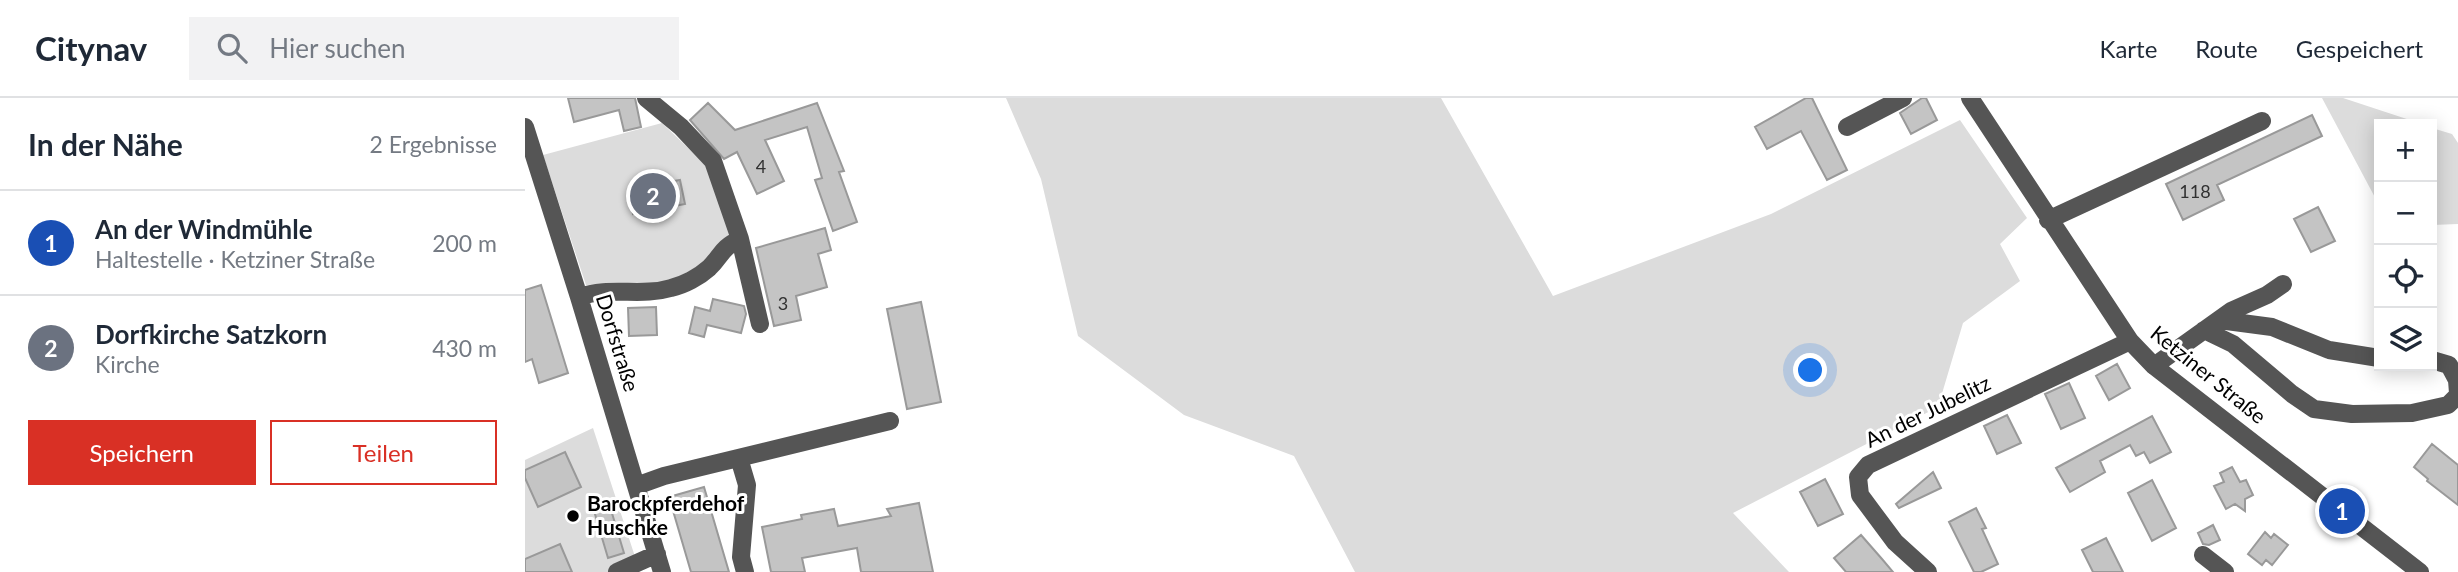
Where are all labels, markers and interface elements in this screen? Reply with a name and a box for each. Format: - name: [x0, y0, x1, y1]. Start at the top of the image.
- search box: [189, 17, 679, 80]
- text: Citynav: [35, 28, 147, 68]
- icon: search: [213, 29, 251, 67]
- text: Hier suchen: [269, 32, 405, 64]
- text: Karte: [2100, 34, 2157, 63]
- text: Route: [2195, 34, 2258, 63]
- text: Gespeichert: [2296, 34, 2423, 63]
- map controls: [2374, 119, 2437, 371]
- button: +: [2374, 119, 2437, 182]
- text: In der Nähe: [28, 126, 183, 162]
- text: 2 Ergebnisse: [369, 130, 497, 158]
- house number: 4: [756, 155, 766, 177]
- pin: 2: [630, 170, 676, 222]
- house number: 118: [2179, 180, 2211, 202]
- button: −: [2374, 182, 2437, 245]
- text: An der Windmühle: [95, 213, 313, 245]
- text: 1: [44, 229, 58, 257]
- text: 200 m: [432, 229, 497, 257]
- text: Haltestelle · Ketziner Straße: [95, 245, 375, 273]
- button: locate: [2374, 245, 2437, 308]
- street label: Dorfstraße: [592, 291, 645, 394]
- house number: 3: [778, 292, 788, 314]
- button: layers: [2374, 308, 2437, 371]
- text: Dorfkirche Satzkorn: [95, 318, 327, 350]
- street label: Ketziner Straße: [2146, 320, 2272, 428]
- text: 2: [44, 334, 58, 362]
- text: 430 m: [432, 334, 497, 362]
- text: Kirche: [95, 350, 160, 378]
- your location: [1793, 353, 1827, 387]
- street label: An der Jubelitz: [1861, 370, 1994, 452]
- button: Speichern: [28, 420, 256, 485]
- button: Teilen: [270, 420, 497, 485]
- pin: 1: [2319, 485, 2365, 537]
- place label: Barockpferdehof Huschke: [587, 490, 745, 539]
- marker: Barockpferdehof Huschke: [565, 508, 581, 524]

